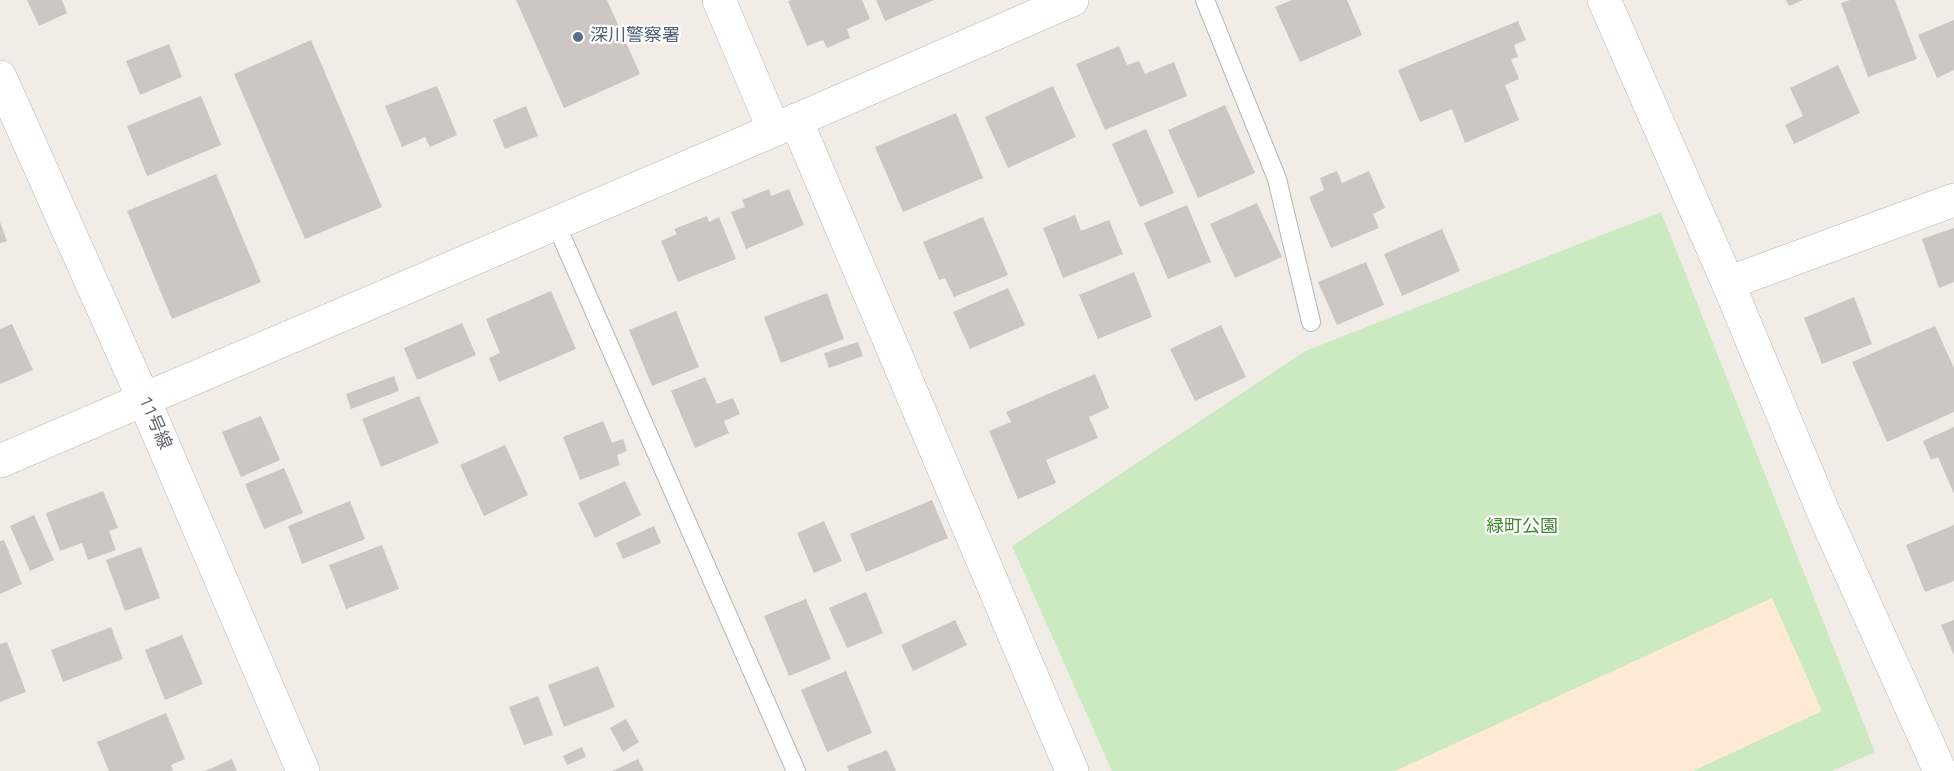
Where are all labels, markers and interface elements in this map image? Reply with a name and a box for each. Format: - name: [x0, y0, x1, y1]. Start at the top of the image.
- place label: 深川警察署: [590, 26, 680, 48]
- marker: 深川警察署: [571, 30, 585, 44]
- street label: 11号線: [133, 393, 175, 453]
- park label: 緑町公園: [1486, 517, 1558, 539]

